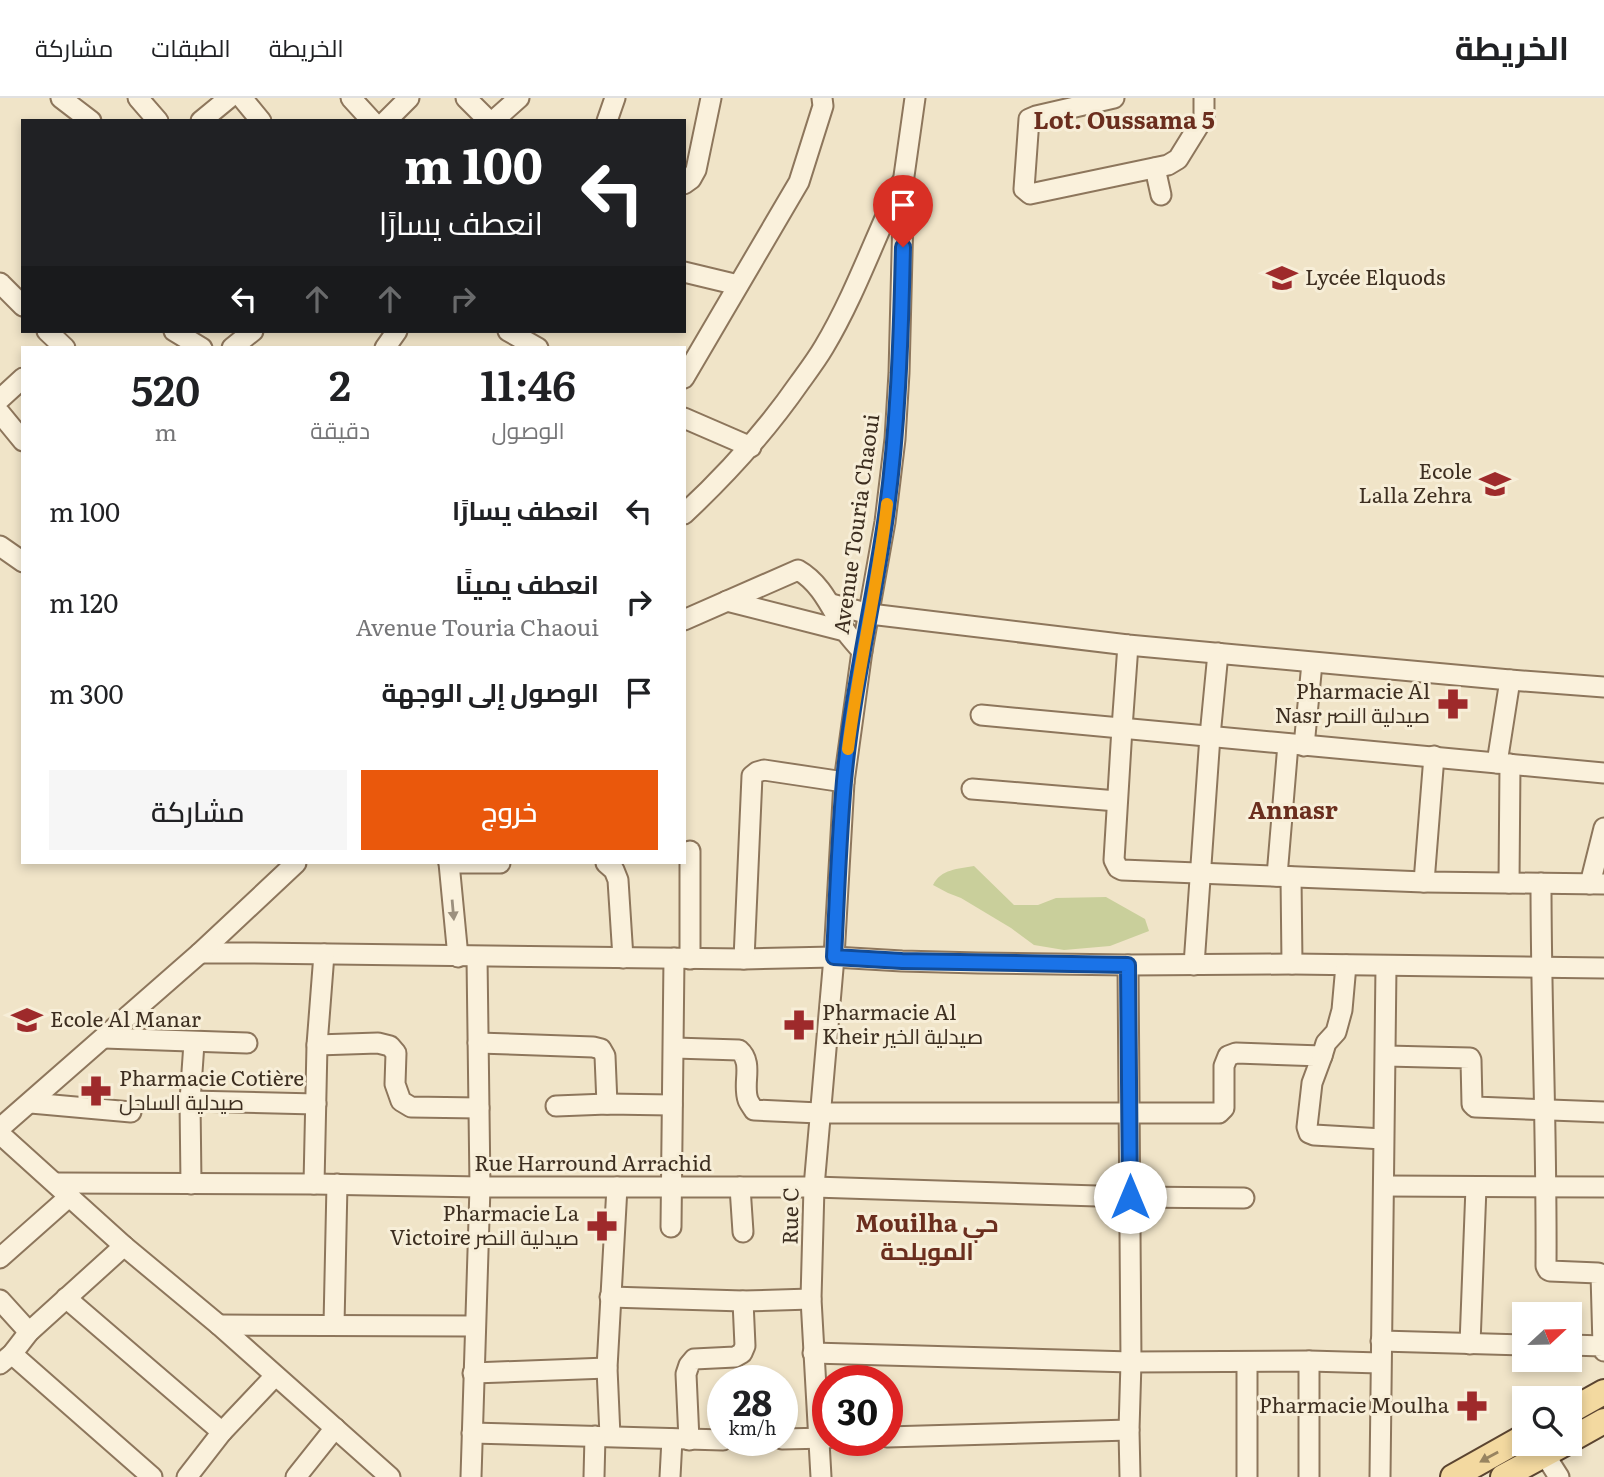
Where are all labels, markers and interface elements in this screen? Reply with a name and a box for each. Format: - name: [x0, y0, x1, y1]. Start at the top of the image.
- text: الخريطة: [1455, 21, 1569, 70]
- text: مشاركة: [35, 29, 113, 64]
- text: الطبقات: [151, 29, 231, 64]
- text: الخريطة: [269, 29, 344, 64]
- district label: Lot. Oussama 5: [1033, 101, 1215, 136]
- text: 100 m: [404, 126, 543, 199]
- icon: left: [567, 147, 658, 238]
- pin: [873, 175, 933, 247]
- icon: arrive: [884, 186, 922, 224]
- text: انعطف يسارًا: [379, 197, 543, 245]
- place label: Lycée Elquods: [1305, 260, 1445, 291]
- school or university icon: Lycée Elquods: [1265, 261, 1299, 295]
- icon: left: [225, 280, 263, 318]
- icon: ahead: [298, 280, 336, 318]
- icon: ahead: [371, 280, 409, 318]
- icon: right: [444, 280, 482, 318]
- text: 2: [329, 352, 351, 414]
- text: 11:46: [480, 352, 576, 414]
- text: 520: [131, 357, 200, 419]
- text: دقيقة: [310, 412, 370, 446]
- text: الوصول: [491, 412, 565, 446]
- street label: Avenue Touria Chaoui: [824, 412, 885, 636]
- text: m: [154, 414, 177, 448]
- place label: Ecole Lalla Zehra: [1358, 454, 1473, 509]
- school or university icon: Ecole Lalla Zehra: [1478, 467, 1512, 501]
- text: انعطف يسارًا: [452, 489, 599, 528]
- text: 100 m: [49, 491, 120, 530]
- icon: left: [620, 492, 658, 530]
- text: انعطف يمينًا: [455, 563, 599, 602]
- text: 120 m: [49, 582, 118, 621]
- icon: right: [620, 583, 658, 621]
- text: Avenue Touria Chaoui: [356, 609, 599, 643]
- text: الوصول إلى الوجهة: [381, 671, 599, 710]
- text: 300 m: [49, 673, 124, 712]
- icon: arrive: [620, 674, 658, 712]
- place label: Pharmacie Al Nasr صيدلية النصر: [1275, 674, 1430, 729]
- pharmacy icon: Pharmacie Al Nasr صيدلية النصر: [1436, 687, 1470, 721]
- button: مشاركة: [49, 770, 347, 850]
- button: خروج: [361, 770, 658, 850]
- district label: Annasr: [1248, 791, 1338, 826]
- one-way arrow: [448, 899, 459, 921]
- place label: Pharmacie Al Kheir صيدلية الخير: [822, 995, 983, 1050]
- place label: Ecole Al Manar: [50, 1002, 201, 1033]
- school or university icon: Ecole Al Manar: [10, 1003, 44, 1037]
- pharmacy icon: Pharmacie Al Kheir صيدلية الخير: [782, 1008, 816, 1042]
- place label: Pharmacie Cotière صيدلية الساحل: [119, 1061, 304, 1116]
- pharmacy icon: Pharmacie Cotière صيدلية الساحل: [79, 1074, 113, 1108]
- street label: Rue Harround Arrachid: [474, 1146, 712, 1177]
- position arrow: [1093, 1160, 1167, 1234]
- street label: Rue C: [773, 1187, 804, 1245]
- place label: Pharmacie La Victoire صيدلية النصر: [390, 1196, 580, 1251]
- district label: Mouilha حي المويلحة: [855, 1204, 999, 1267]
- pharmacy icon: Pharmacie La Victoire صيدلية النصر: [585, 1209, 619, 1243]
- north arrow: [1512, 1302, 1582, 1372]
- map controls: [1512, 1302, 1582, 1456]
- speed limit sign: 30: [812, 1365, 903, 1456]
- text: 28: [733, 1375, 772, 1427]
- button: search: [1512, 1386, 1582, 1456]
- place label: Pharmacie Moulha: [1259, 1388, 1450, 1419]
- pharmacy icon: Pharmacie Moulha: [1455, 1389, 1489, 1423]
- text: km/h: [729, 1414, 776, 1441]
- one-way arrow: [1479, 1451, 1498, 1463]

